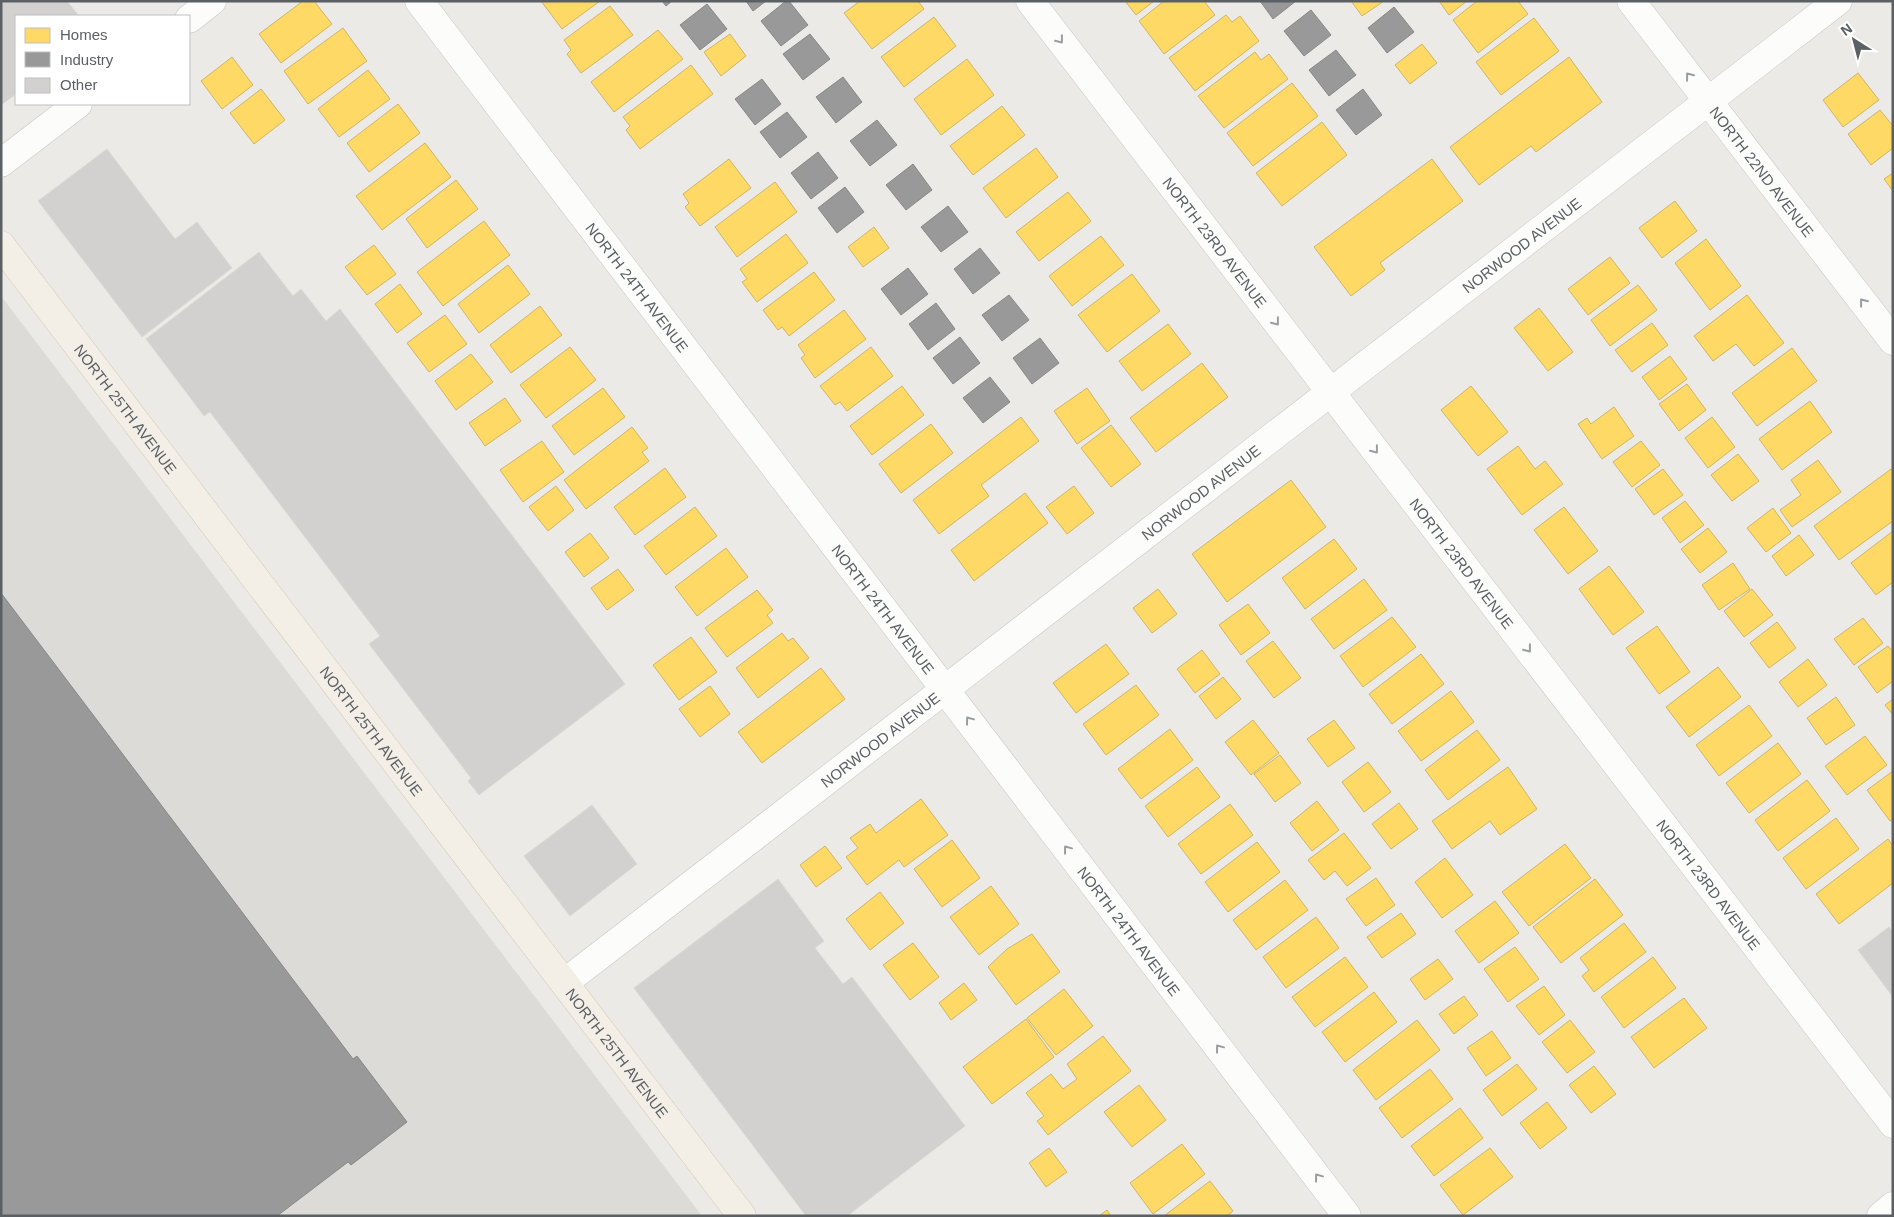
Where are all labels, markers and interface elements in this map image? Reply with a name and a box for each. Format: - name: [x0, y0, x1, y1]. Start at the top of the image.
- legend: [15, 15, 190, 105]
- north arrow: [1829, 15, 1879, 65]
- text: N: [1838, 20, 1855, 39]
- text: Homes: [60, 26, 108, 43]
- one-way arrow: [1054, 34, 1063, 44]
- text: Industry: [60, 51, 114, 68]
- one-way arrow: [1687, 73, 1695, 82]
- text: Other: [60, 76, 98, 93]
- street label: NORTH 22ND AVENUE: [1707, 103, 1818, 240]
- street label: NORTH 23RD AVENUE: [1160, 174, 1271, 311]
- street label: NORWOOD AVENUE: [1459, 194, 1584, 296]
- street label: NORTH 24TH AVENUE: [583, 219, 692, 355]
- one-way arrow: [1860, 298, 1869, 308]
- one-way arrow: [1271, 316, 1280, 325]
- street label: NORTH 25TH AVENUE: [71, 341, 181, 477]
- street label: NORWOOD AVENUE: [1138, 441, 1264, 543]
- one-way arrow: [1370, 444, 1378, 453]
- street label: NORTH 23RD AVENUE: [1407, 495, 1517, 632]
- street label: NORTH 24TH AVENUE: [829, 541, 938, 677]
- one-way arrow: [1522, 643, 1530, 652]
- street label: NORTH 25TH AVENUE: [317, 663, 426, 799]
- street label: NORWOOD AVENUE: [817, 688, 943, 791]
- one-way arrow: [966, 717, 974, 726]
- street label: NORTH 23RD AVENUE: [1653, 816, 1764, 953]
- one-way arrow: [1065, 846, 1073, 855]
- street label: NORTH 24TH AVENUE: [1074, 863, 1184, 999]
- street label: NORTH 25TH AVENUE: [563, 985, 672, 1121]
- one-way arrow: [1216, 1044, 1225, 1054]
- one-way arrow: [1315, 1174, 1323, 1183]

